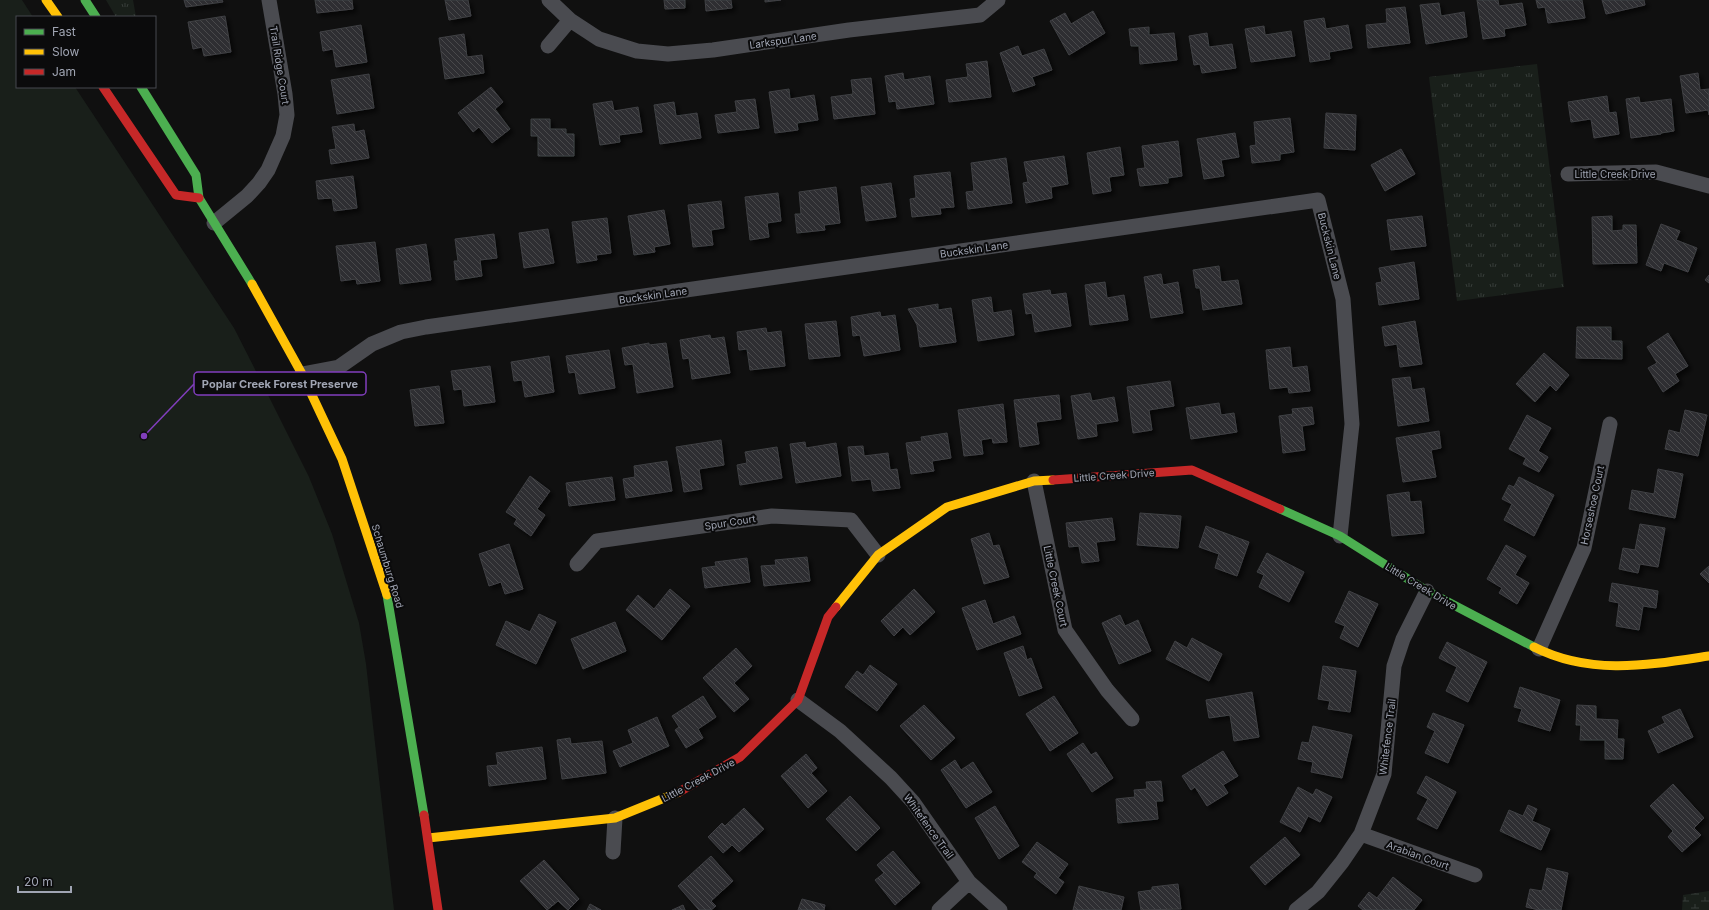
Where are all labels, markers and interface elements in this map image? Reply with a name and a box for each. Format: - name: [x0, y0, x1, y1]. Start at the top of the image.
- legend: [16, 16, 156, 88]
- text: Fast: [52, 24, 76, 39]
- street label: Trail Ridge Court: [268, 25, 292, 106]
- street label: Larkspur Lane: [749, 29, 817, 51]
- text: Slow: [52, 44, 80, 59]
- text: Jam: [52, 64, 76, 79]
- street label: Little Creek Drive: [1574, 168, 1656, 180]
- street label: Buckskin Lane: [1316, 211, 1344, 281]
- street label: Buckskin Lane: [939, 238, 1009, 260]
- street label: Buckskin Lane: [618, 284, 688, 306]
- callout: Poplar Creek Forest Preserve: [194, 372, 366, 395]
- text: Poplar Creek Forest Preserve: [202, 377, 359, 391]
- street label: Horseshoe Court: [1578, 464, 1606, 546]
- street label: Little Creek Drive: [1073, 466, 1155, 484]
- street label: Spur Court: [704, 512, 757, 532]
- street label: Schaumburg Road: [370, 523, 406, 609]
- street label: Little Creek Court: [1042, 544, 1071, 628]
- street label: Little Creek Drive: [1383, 560, 1459, 612]
- street label: Whitefence Trail: [1376, 698, 1398, 776]
- street label: Little Creek Drive: [659, 756, 737, 804]
- street label: Whitefence Trail: [902, 791, 956, 861]
- street label: Arabian Court: [1385, 838, 1452, 872]
- scale bar: [18, 868, 71, 894]
- text: 20 m: [24, 874, 53, 889]

